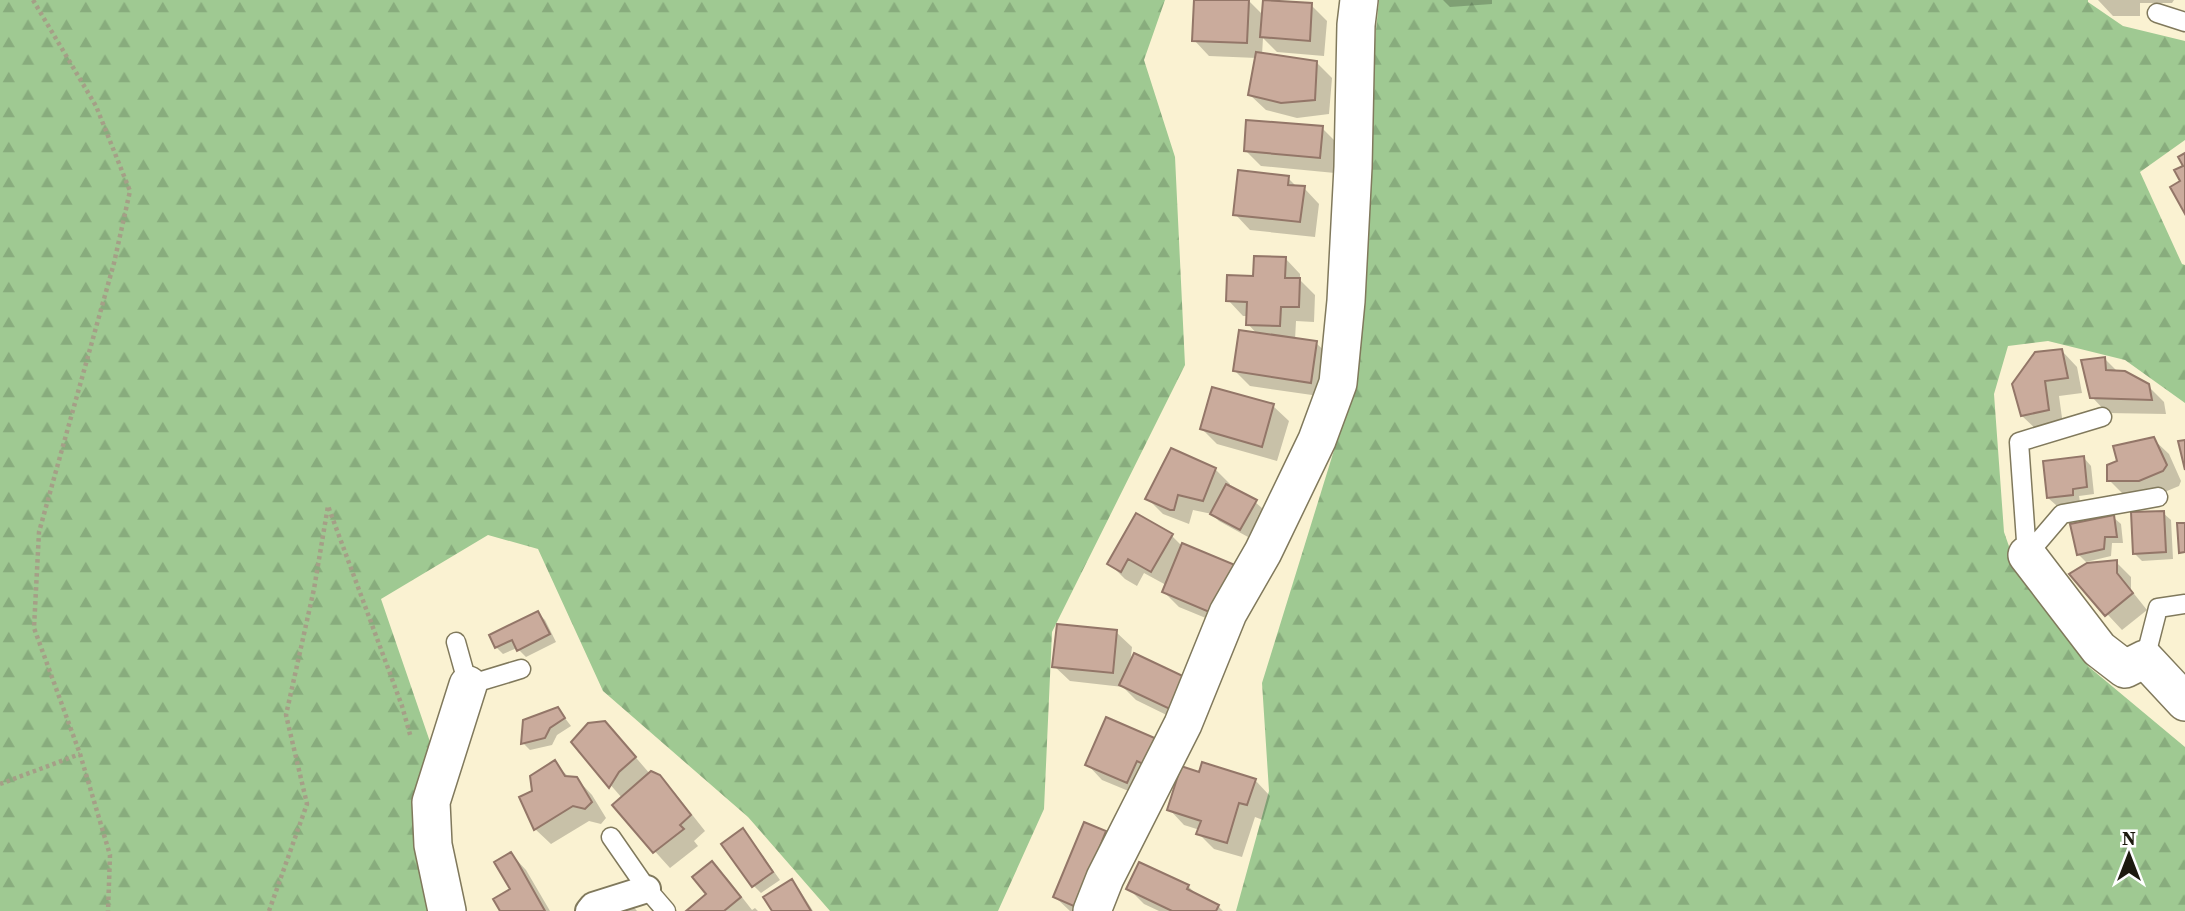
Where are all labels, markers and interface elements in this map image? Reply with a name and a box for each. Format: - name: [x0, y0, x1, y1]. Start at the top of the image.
- north arrow: [2094, 820, 2164, 890]
- text: N: [2122, 825, 2136, 851]

